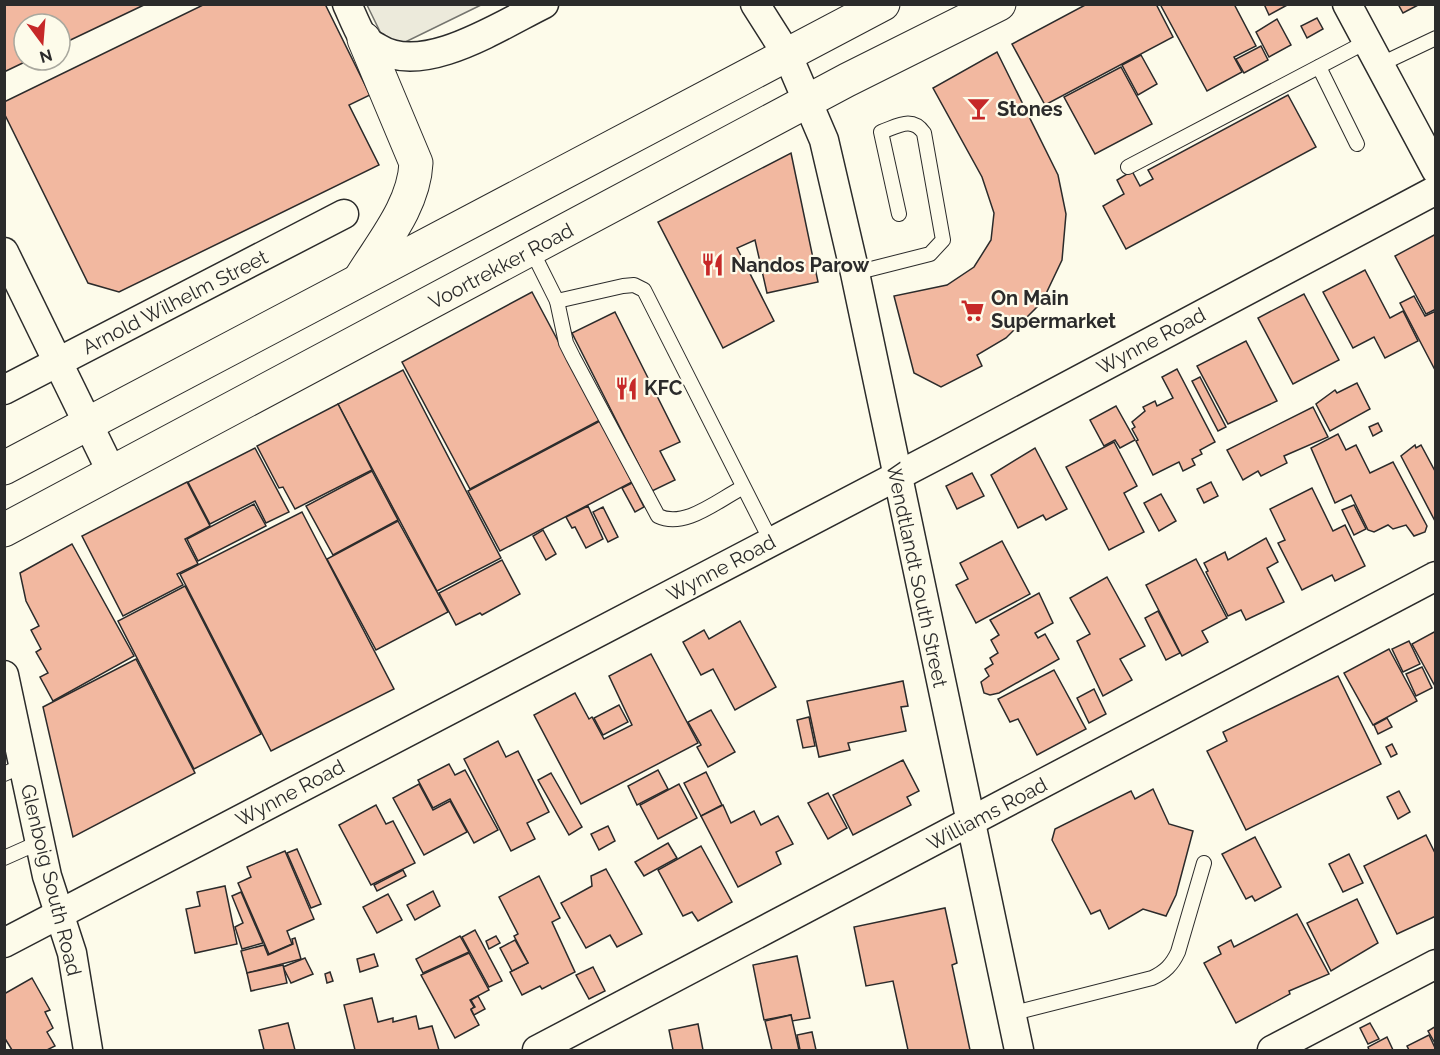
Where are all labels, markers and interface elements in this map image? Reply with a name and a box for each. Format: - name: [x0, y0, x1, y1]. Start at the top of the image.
- north arrow: [12, 12, 72, 72]
- text: N: [38, 45, 54, 67]
- bar icon: Stones: [966, 96, 992, 122]
- place label: Stones: [997, 97, 1063, 121]
- street label: Voortrekker Road: [425, 218, 577, 314]
- street label: Arnold Wilhelm Street: [78, 245, 272, 359]
- restaurant icon: Nandos Parow: [700, 252, 726, 278]
- place label: Nandos Parow: [731, 253, 870, 277]
- place label: On Main Supermarket: [991, 286, 1116, 333]
- supermarket icon: On Main Supermarket: [960, 297, 986, 323]
- street label: Wynne Road: [1093, 302, 1209, 380]
- restaurant icon: KFC: [613, 375, 639, 401]
- place label: KFC: [644, 376, 683, 400]
- street label: Wendtlandt South Street: [881, 460, 953, 690]
- street label: Wynne Road: [663, 529, 779, 607]
- street label: Wynne Road: [232, 754, 348, 832]
- street label: Williams Road: [923, 772, 1051, 856]
- street label: Glenboig South Road: [16, 782, 86, 978]

